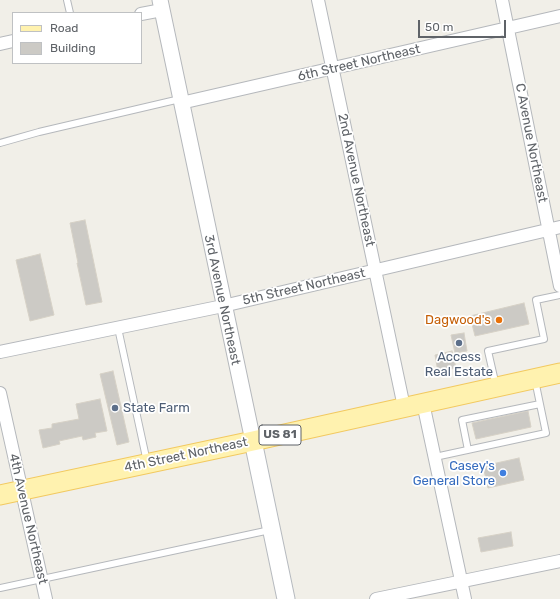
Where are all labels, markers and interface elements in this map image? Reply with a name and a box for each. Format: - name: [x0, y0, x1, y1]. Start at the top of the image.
- legend: [12, 12, 142, 64]
- scale bar: [420, 12, 508, 38]
- text: 50 m: [425, 20, 453, 34]
- text: Road: [50, 21, 78, 35]
- text: Building: [50, 41, 96, 55]
- street label: 6th Street Northeast: [296, 41, 422, 85]
- street label: C Avenue Northeast: [512, 82, 550, 204]
- street label: 2nd Avenue Northeast: [334, 112, 378, 248]
- street label: 3rd Avenue Northeast: [201, 233, 243, 367]
- street label: 5th Street Northeast: [241, 265, 367, 309]
- place label: Dagwood's: [425, 312, 491, 328]
- marker: Dagwood's: [494, 315, 504, 325]
- marker: Access Real Estate: [454, 338, 464, 348]
- place label: Access Real Estate: [425, 349, 493, 380]
- place label: State Farm: [123, 400, 190, 416]
- marker: State Farm: [110, 403, 120, 413]
- road number: US 81: [259, 425, 301, 445]
- street label: 4th Street Northeast: [123, 434, 249, 476]
- street label: 4th Avenue Northeast: [5, 452, 51, 586]
- place label: Casey's General Store: [413, 458, 495, 489]
- marker: Casey's General Store: [498, 468, 508, 478]

